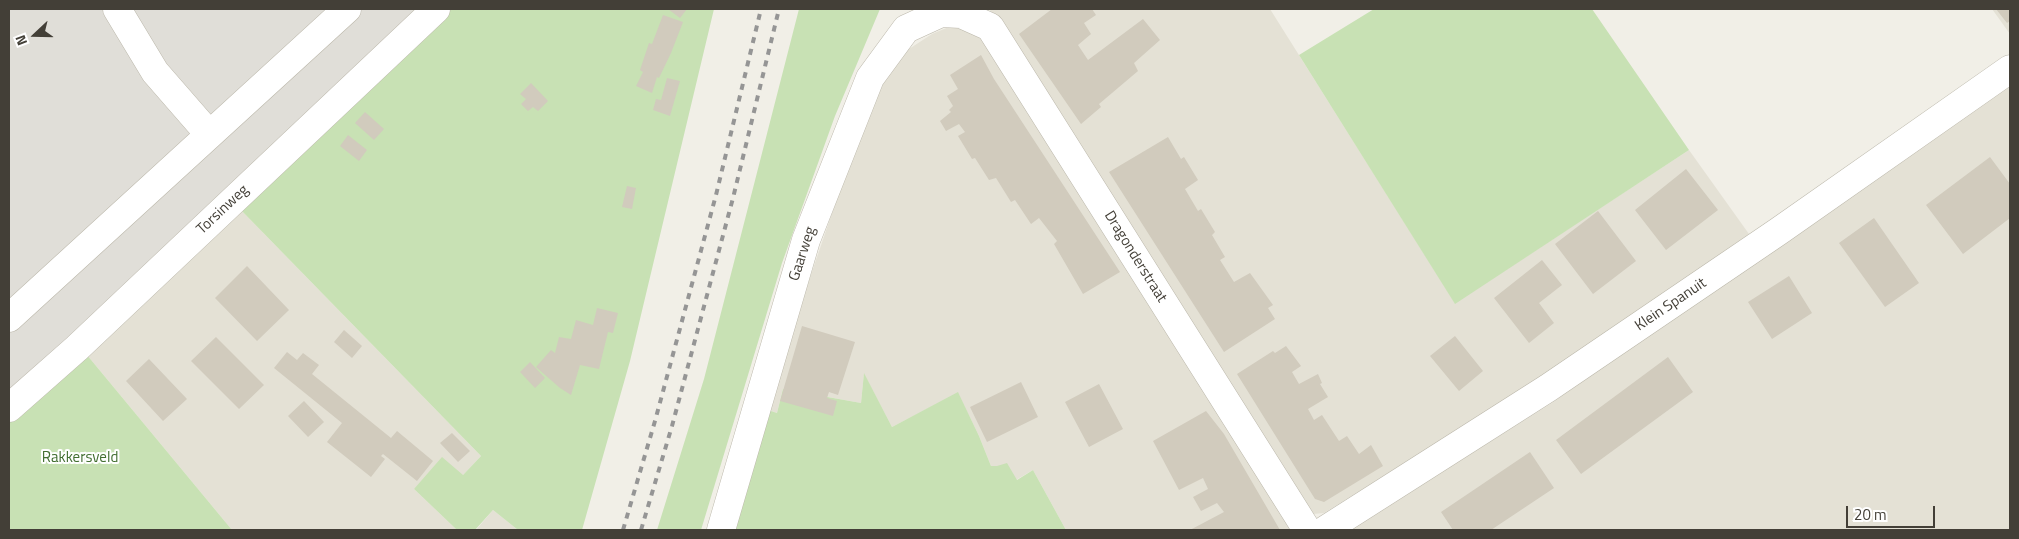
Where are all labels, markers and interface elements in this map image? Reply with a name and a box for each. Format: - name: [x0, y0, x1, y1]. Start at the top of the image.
- north arrow: [10, 10, 60, 60]
- text: N: [9, 32, 32, 49]
- street label: Torsinweg: [193, 181, 253, 239]
- street label: Dragonderstraat: [1100, 208, 1170, 306]
- street label: Gaarweg: [786, 225, 820, 283]
- street label: Klein Spanuit: [1632, 275, 1710, 335]
- park label: Rakkersveld: [42, 449, 118, 467]
- scale bar: [1849, 496, 1938, 528]
- text: 20 m: [1854, 503, 1887, 526]

